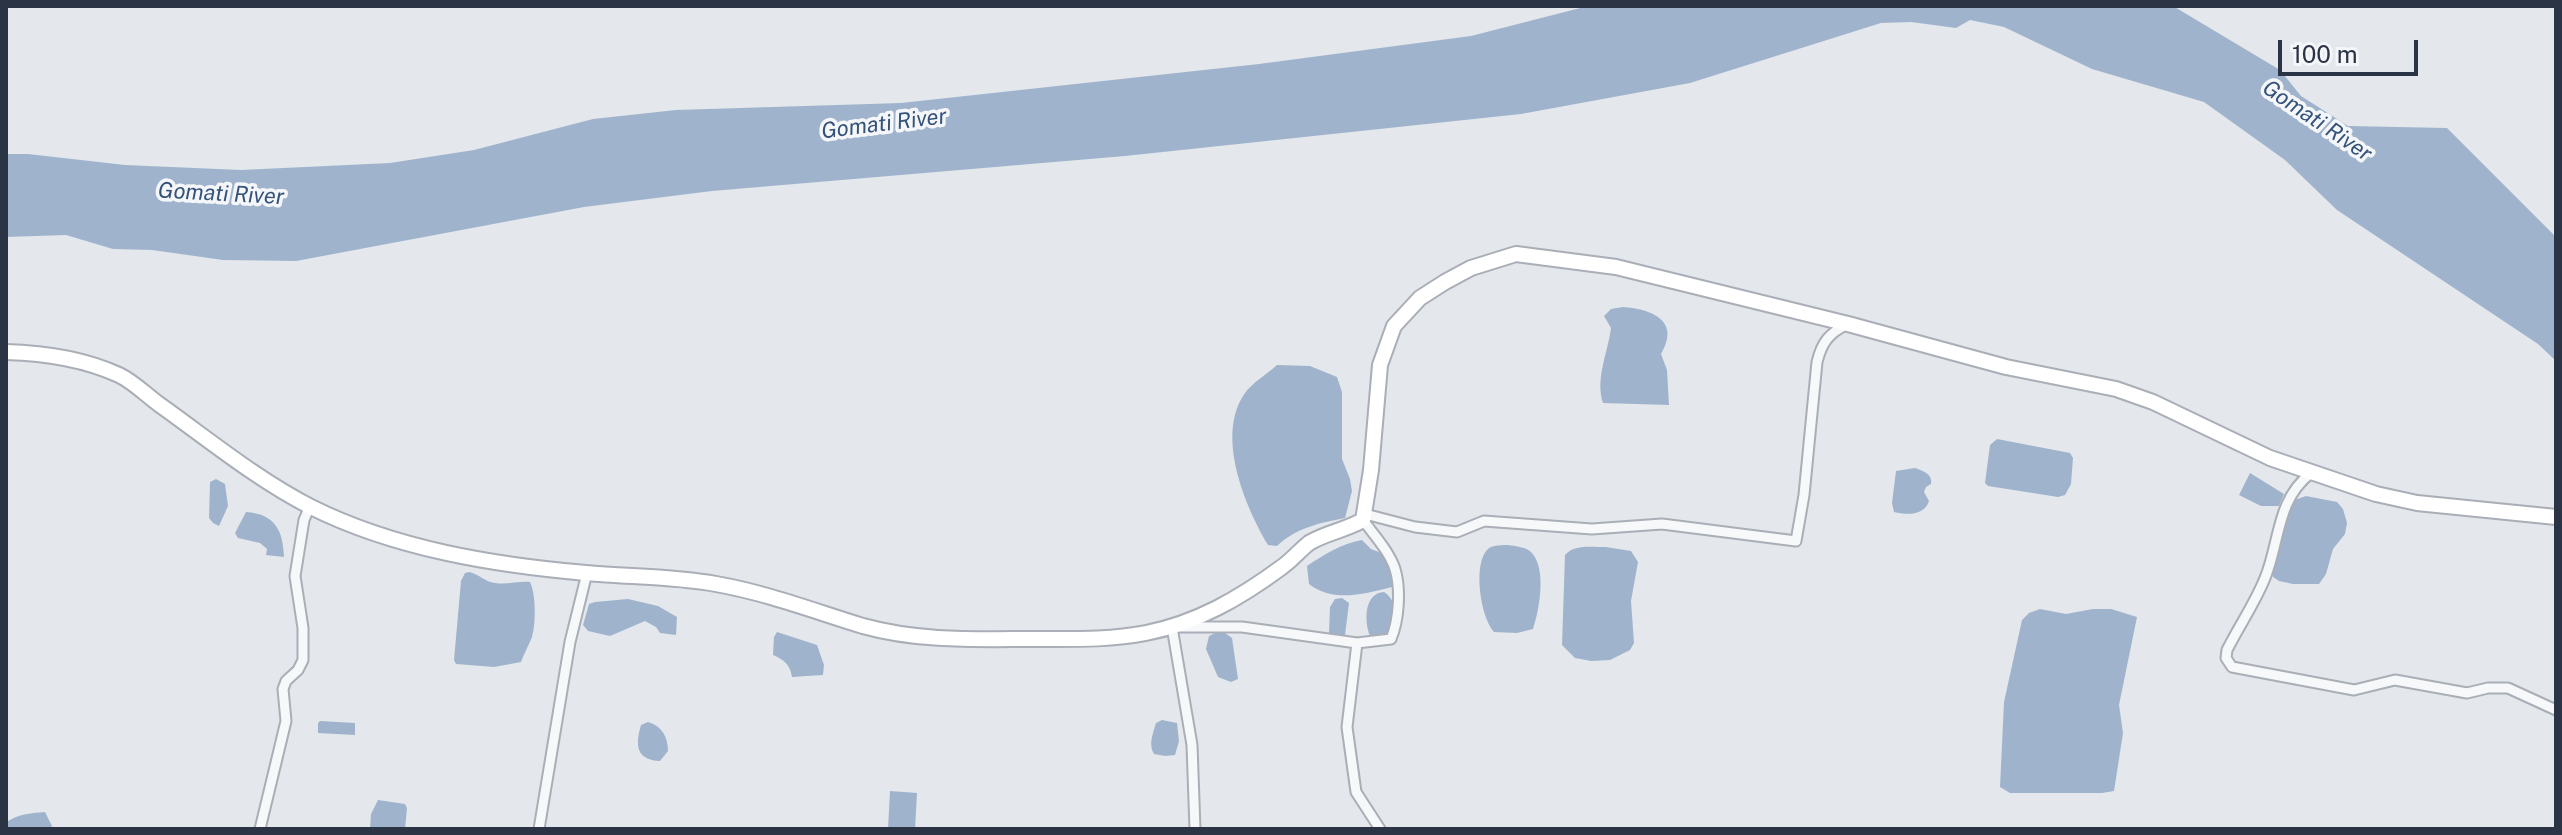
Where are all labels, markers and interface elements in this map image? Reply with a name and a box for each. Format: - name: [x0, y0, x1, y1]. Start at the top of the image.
- scale bar: [2282, 24, 2422, 74]
- text: 100 m: [2292, 40, 2358, 68]
- water label: Gomati River: [2257, 75, 2377, 167]
- water label: Gomati River: [820, 103, 948, 145]
- water label: Gomati River: [157, 178, 285, 210]

